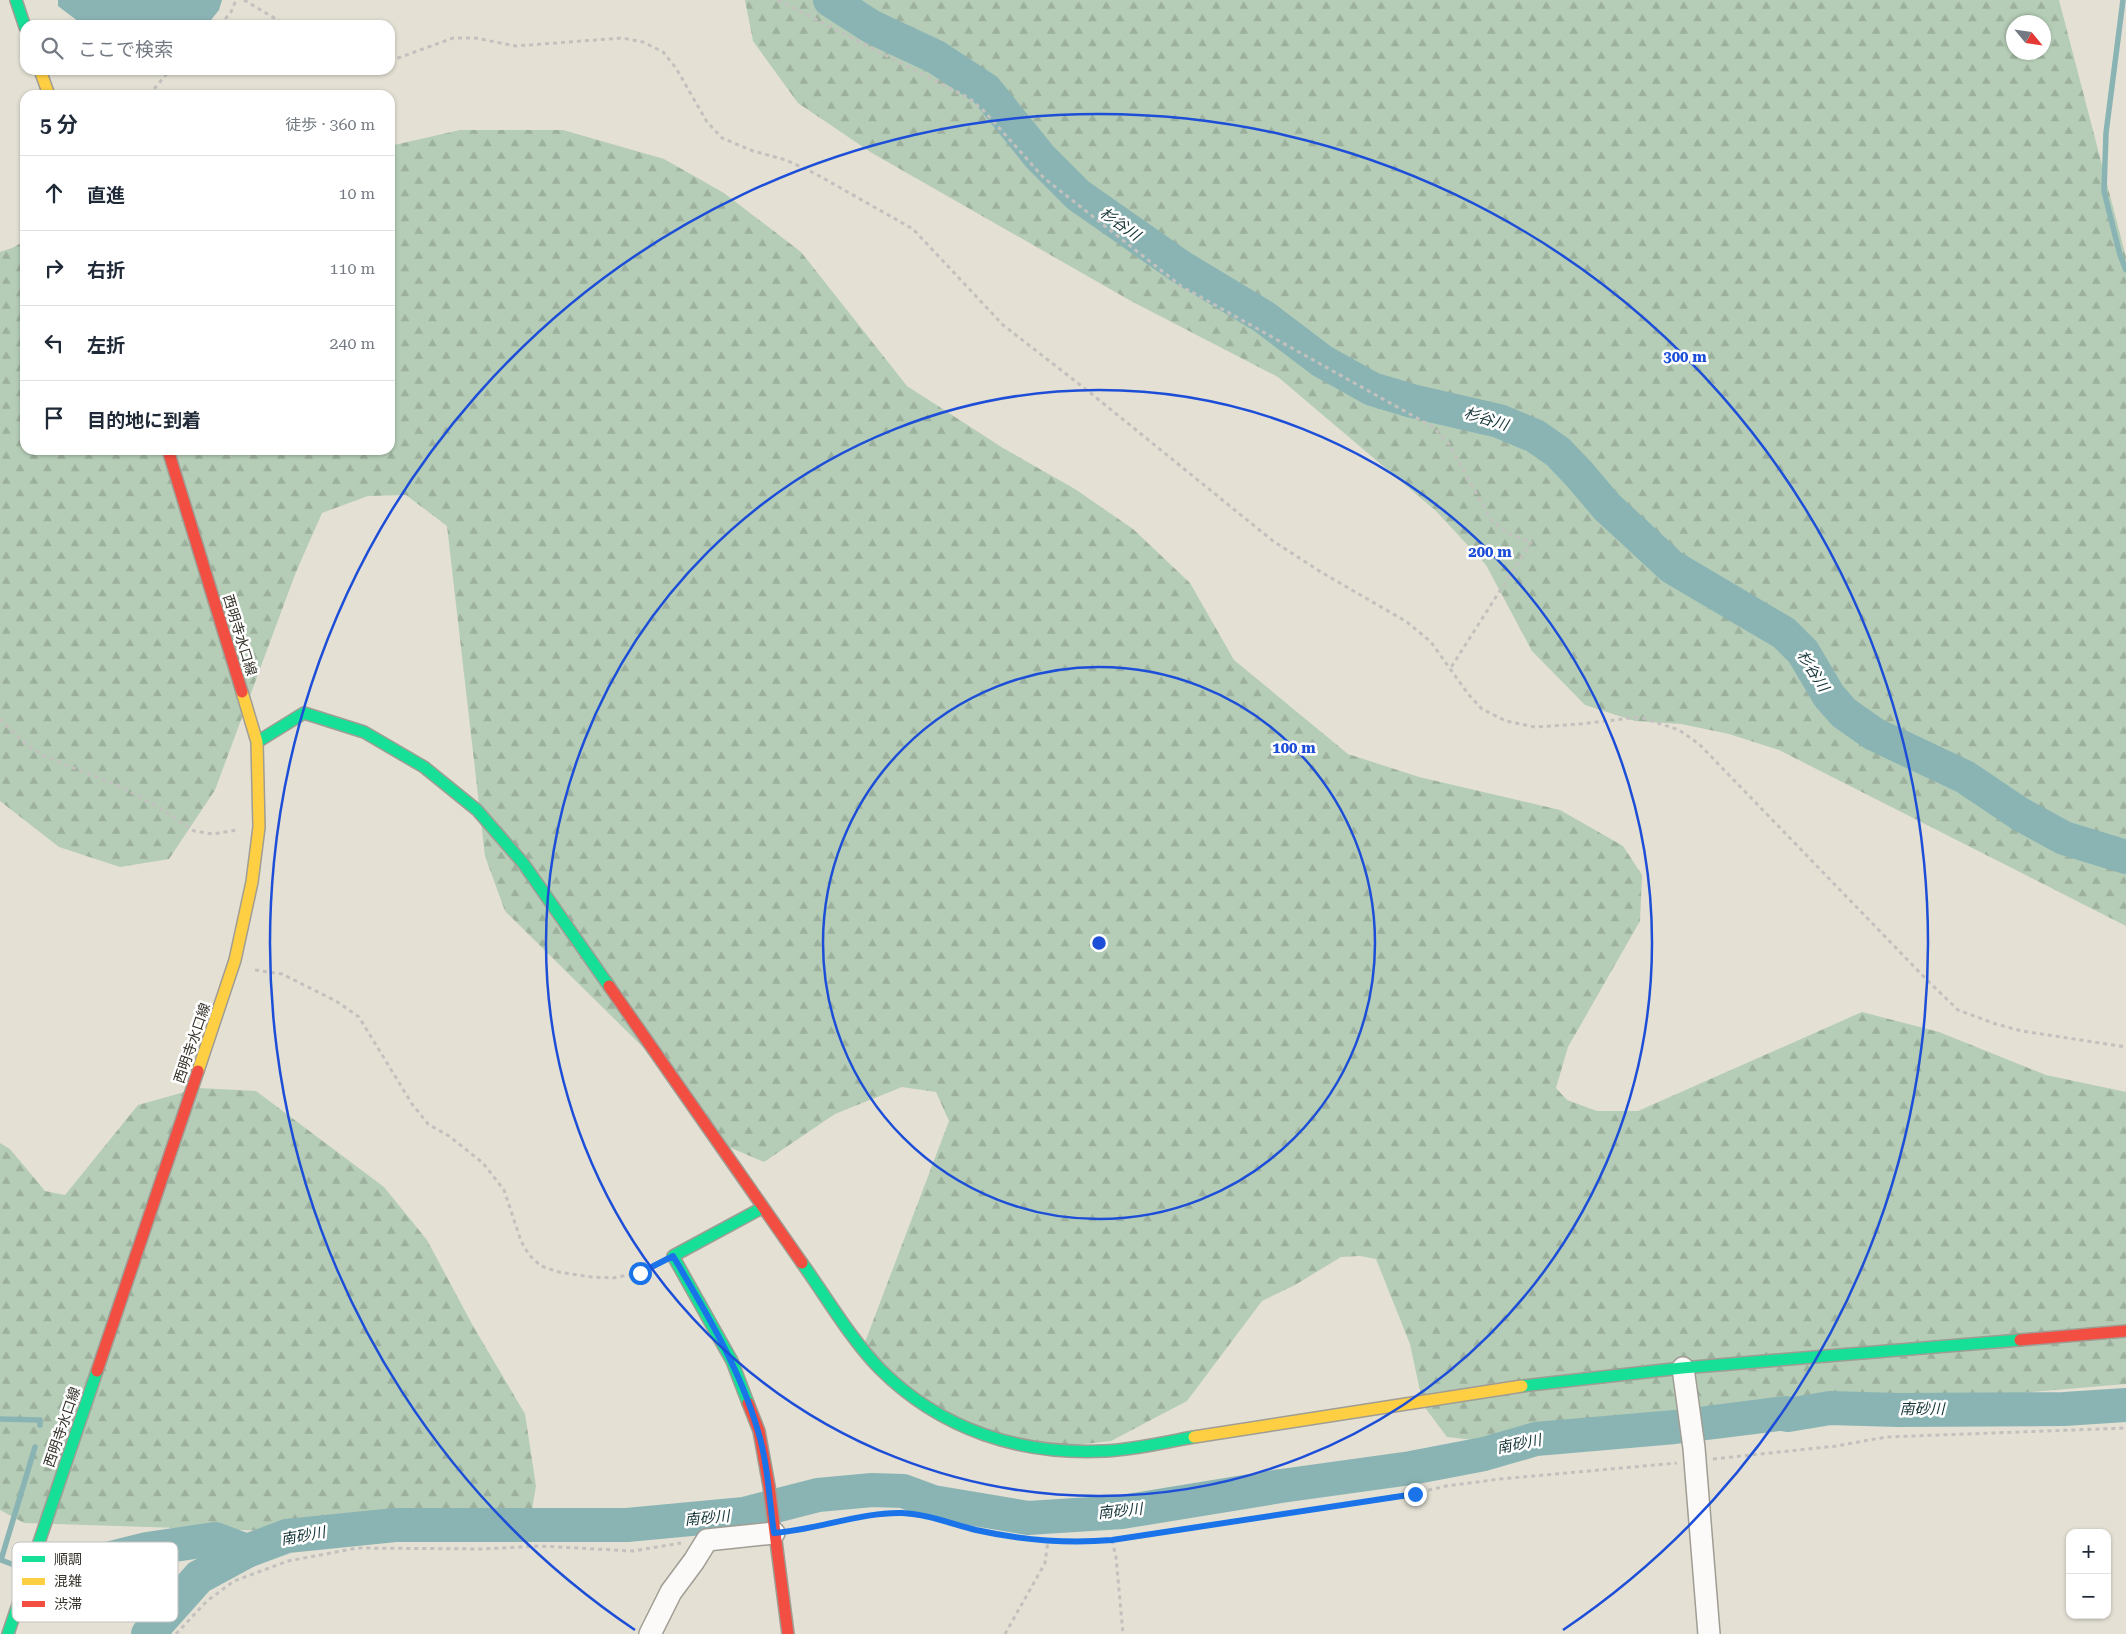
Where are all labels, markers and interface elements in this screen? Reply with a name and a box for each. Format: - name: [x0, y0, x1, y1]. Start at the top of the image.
- north arrow: [2006, 15, 2051, 60]
- search box: [20, 20, 395, 75]
- icon: search: [38, 34, 66, 62]
- text: ここで検索: [78, 38, 173, 61]
- text: 5 分: [40, 113, 78, 137]
- text: 徒歩 · 360 m: [285, 115, 375, 134]
- icon: ahead: [40, 179, 68, 207]
- text: 直進: [87, 184, 125, 207]
- text: 10 m: [338, 184, 375, 203]
- water label: 杉谷川: [1096, 204, 1145, 245]
- icon: right: [40, 254, 68, 282]
- text: 右折: [87, 259, 125, 282]
- text: 110 m: [329, 259, 375, 278]
- icon: left: [40, 329, 68, 357]
- text: 左折: [87, 334, 125, 357]
- text: 240 m: [329, 334, 375, 353]
- text: 300 m: [1663, 348, 1707, 366]
- icon: arrive: [40, 404, 68, 432]
- water label: 杉谷川: [1462, 404, 1512, 435]
- text: 目的地に到着: [87, 409, 201, 432]
- text: 200 m: [1468, 543, 1512, 561]
- street label: 西明寺水口線: [220, 592, 260, 678]
- water label: 杉谷川: [1793, 647, 1834, 697]
- text: 100 m: [1272, 739, 1316, 757]
- centre of rings: [1090, 934, 1108, 952]
- street label: 西明寺水口線: [171, 1001, 213, 1085]
- route start: [629, 1262, 652, 1285]
- street label: 西明寺水口線: [41, 1385, 83, 1469]
- water label: 南砂川: [1899, 1400, 1946, 1418]
- water label: 南砂川: [1495, 1430, 1545, 1457]
- route end: [1404, 1483, 1427, 1506]
- water label: 南砂川: [1097, 1499, 1145, 1522]
- water label: 南砂川: [684, 1507, 732, 1529]
- water label: 南砂川: [279, 1523, 329, 1549]
- map controls: [2066, 1529, 2111, 1619]
- button: +: [2066, 1529, 2111, 1574]
- legend: [12, 1542, 178, 1622]
- text: 順調: [54, 1551, 82, 1567]
- text: 混雑: [54, 1573, 82, 1589]
- button: −: [2066, 1574, 2111, 1619]
- text: 渋滞: [54, 1596, 82, 1612]

